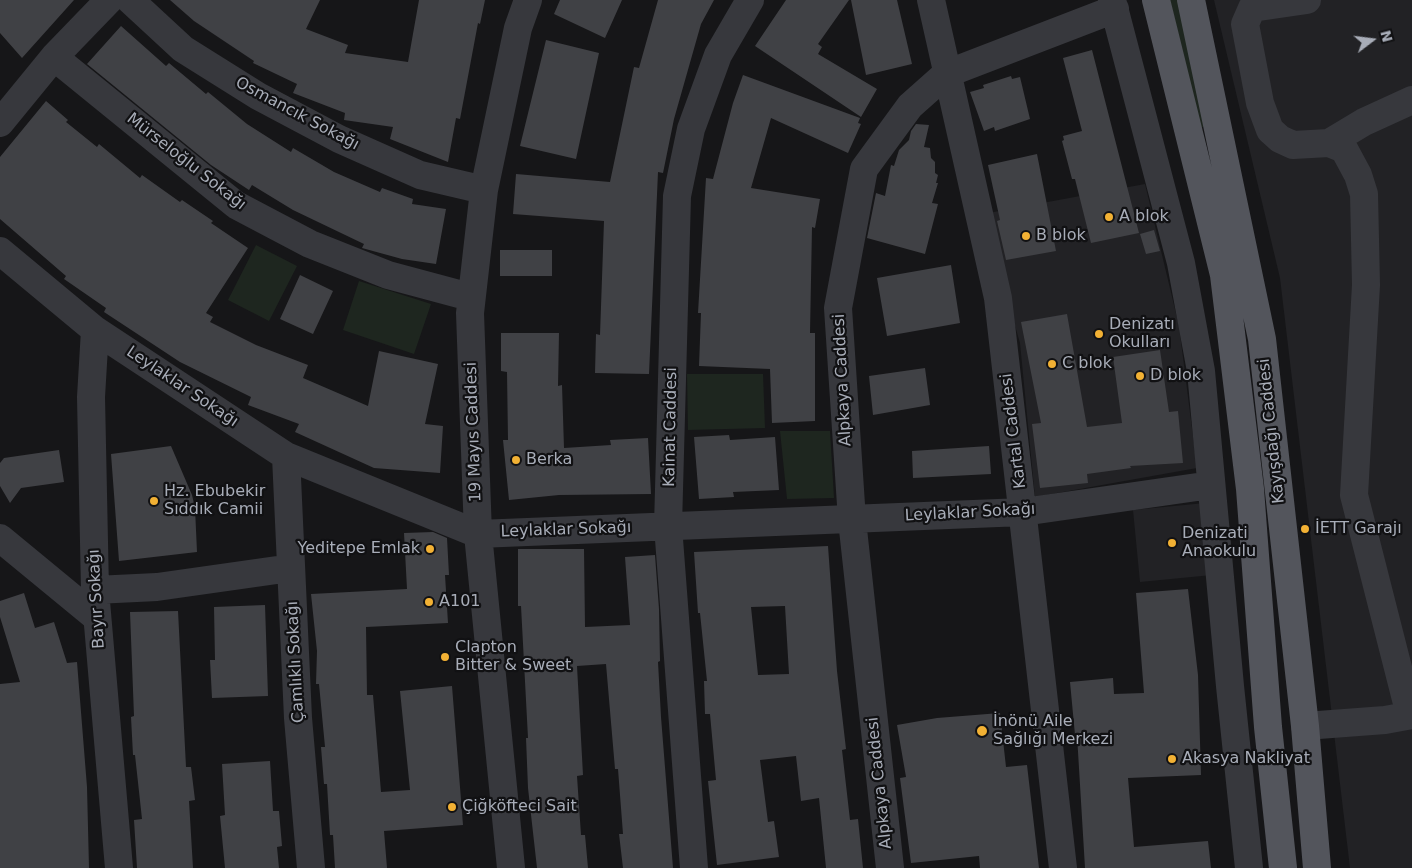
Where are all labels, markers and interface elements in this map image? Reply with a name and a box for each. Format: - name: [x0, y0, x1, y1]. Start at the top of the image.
- north arrow: [1347, 15, 1397, 65]
- text: N: [1377, 28, 1396, 44]
- street label: Osmancık Sokağı: [232, 73, 362, 155]
- street label: Mürseloğlu Sokağı: [123, 109, 249, 215]
- place label: A blok: [1119, 207, 1169, 227]
- marker: A blok: [1103, 211, 1115, 223]
- place label: B blok: [1036, 226, 1086, 246]
- marker: B blok: [1020, 230, 1032, 242]
- street label: Alpkaya Caddesi: [830, 313, 856, 447]
- place label: Denizatı Okulları: [1109, 315, 1175, 353]
- marker: Denizatı Okulları: [1093, 328, 1105, 340]
- street label: Leylaklar Sokağı: [122, 342, 242, 432]
- place label: C blok: [1062, 354, 1112, 374]
- street label: Kayışdağı Caddesi: [1255, 357, 1289, 505]
- marker: C blok: [1046, 358, 1058, 370]
- street label: 19 Mayıs Caddesi: [462, 362, 486, 502]
- place label: D blok: [1150, 366, 1201, 386]
- street label: Kainat Caddesi: [660, 367, 682, 487]
- marker: D blok: [1134, 370, 1146, 382]
- street label: Kartal Caddesi: [997, 372, 1031, 490]
- place label: Berka: [526, 450, 572, 470]
- marker: Berka: [510, 454, 522, 466]
- place label: Hz. Ebubekir Sıddık Camii: [164, 482, 265, 520]
- marker: Hz. Ebubekir Sıddık Camii: [148, 495, 160, 507]
- street label: Leylaklar Sokağı: [904, 500, 1036, 526]
- street label: Leylaklar Sokağı: [500, 518, 632, 542]
- place label: İETT Garajı: [1315, 519, 1402, 539]
- marker: İETT Garajı: [1299, 523, 1311, 535]
- place label: Denizati Anaokulu: [1182, 524, 1256, 562]
- marker: Denizati Anaokulu: [1166, 537, 1178, 549]
- place label: Yeditepe Emlak: [297, 539, 420, 559]
- marker: Yeditepe Emlak: [424, 543, 436, 555]
- street label: Bayır Sokağı: [85, 549, 109, 649]
- place label: A101: [439, 592, 480, 612]
- marker: A101: [423, 596, 435, 608]
- street label: Çamlıklı Sokağı: [283, 601, 309, 723]
- place label: Clapton Bitter & Sweet: [455, 638, 571, 676]
- marker: Clapton Bitter & Sweet: [439, 651, 451, 663]
- place label: İnönü Aile Sağlığı Merkezi: [993, 712, 1113, 750]
- street label: Alpkaya Caddesi: [864, 716, 896, 850]
- marker: İnönü Aile Sağlığı Merkezi: [975, 724, 989, 738]
- place label: Akasya Nakliyat: [1182, 749, 1310, 769]
- marker: Akasya Nakliyat: [1166, 753, 1178, 765]
- place label: Çiğköfteci Sait: [462, 797, 577, 817]
- marker: Çiğköfteci Sait: [446, 801, 458, 813]

